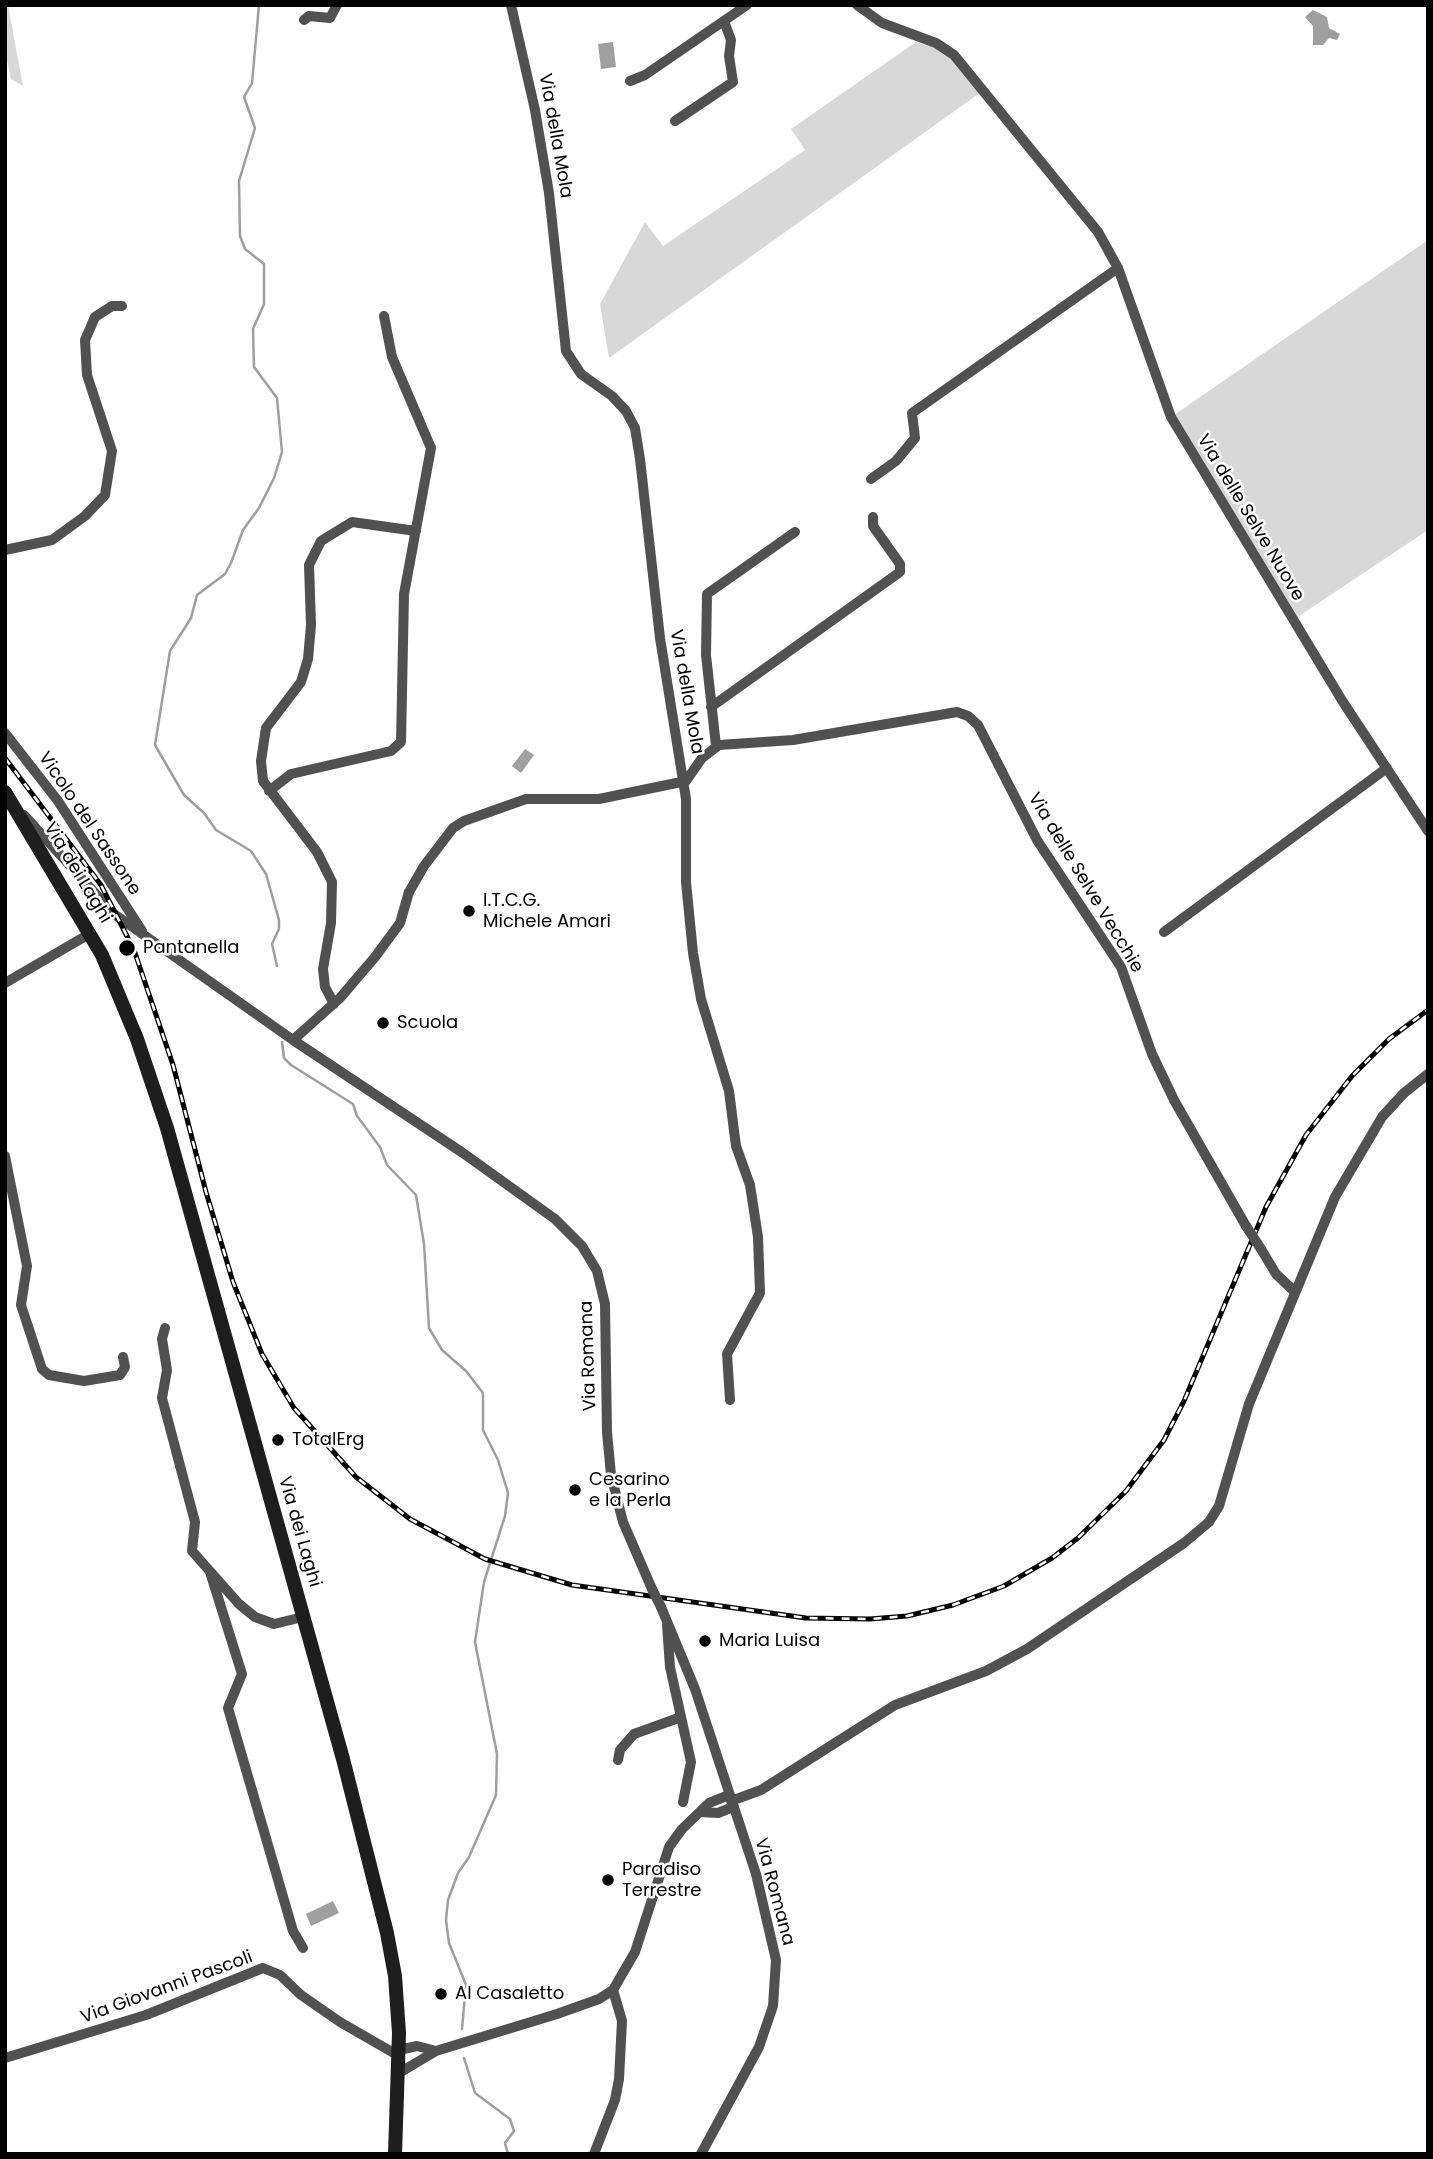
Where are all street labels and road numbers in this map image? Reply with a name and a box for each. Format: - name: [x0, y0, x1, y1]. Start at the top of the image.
- street label: Via della Mola: [533, 72, 577, 200]
- street label: Via delle Selve Nuove: [1192, 431, 1308, 605]
- street label: Via della Mola: [664, 628, 708, 756]
- street label: Vicolo del Sassone: [33, 748, 145, 900]
- street label: Via delle Selve Vecchie: [1023, 789, 1147, 977]
- street label: Via dei Laghi: [38, 818, 116, 928]
- street label: Via Romana: [576, 1300, 602, 1412]
- street label: Via dei Laghi: [273, 1474, 325, 1590]
- street label: Via Romana: [749, 1836, 799, 1948]
- street label: Via Giovanni Pascoli: [78, 1947, 256, 2029]

